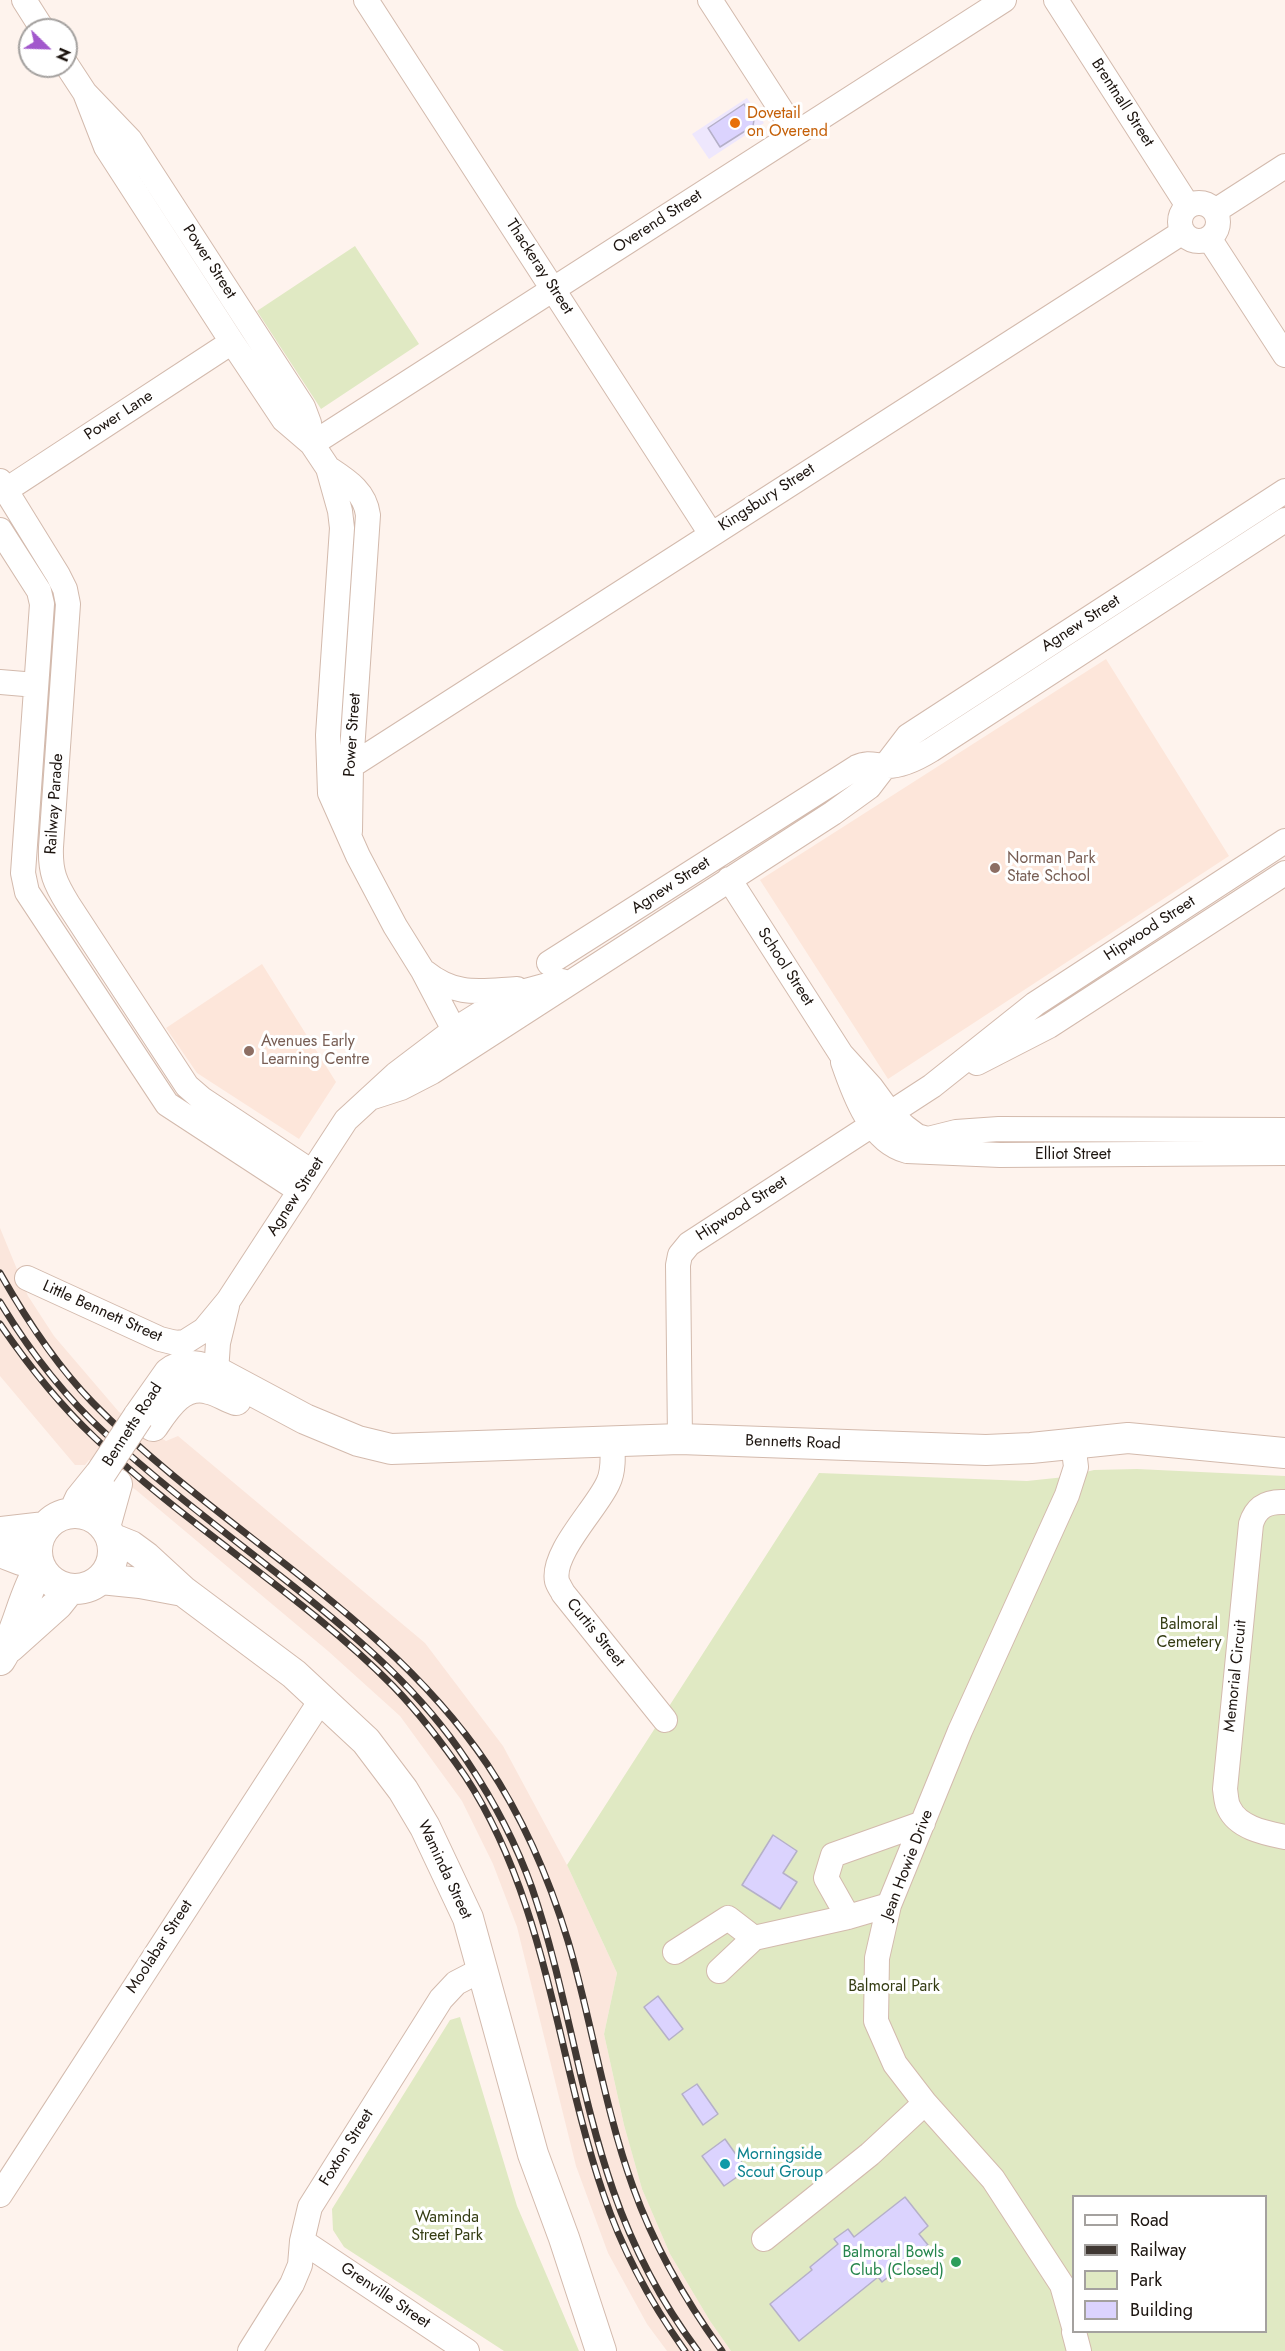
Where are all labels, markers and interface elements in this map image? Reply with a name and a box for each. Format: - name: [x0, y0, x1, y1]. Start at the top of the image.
- north arrow: [18, 18, 78, 78]
- text: N: [50, 44, 76, 65]
- street label: Brentnall Street: [1086, 55, 1158, 151]
- place label: Dovetail on Overend: [747, 104, 828, 142]
- marker: Dovetail on Overend: [728, 116, 742, 130]
- street label: Overend Street: [610, 186, 706, 258]
- street label: Thackeray Street: [501, 216, 577, 318]
- street label: Power Street: [178, 221, 240, 303]
- street label: Power Lane: [81, 387, 157, 445]
- street label: Kingsbury Street: [715, 460, 819, 536]
- street label: Agnew Street: [1038, 591, 1124, 657]
- street label: Power Street: [340, 692, 366, 778]
- street label: Railway Parade: [42, 753, 68, 855]
- place label: Norman Park State School: [1007, 849, 1096, 887]
- street label: Agnew Street: [628, 853, 714, 919]
- marker: Norman Park State School: [988, 861, 1002, 875]
- street label: Hipwood Street: [1101, 892, 1199, 966]
- street label: School Street: [753, 924, 817, 1010]
- place label: Avenues Early Learning Centre: [261, 1032, 369, 1070]
- marker: Avenues Early Learning Centre: [242, 1044, 256, 1058]
- street label: Elliot Street: [1035, 1145, 1111, 1165]
- street label: Agnew Street: [263, 1154, 329, 1240]
- street label: Hipwood Street: [693, 1172, 791, 1246]
- street label: Little Bennett Street: [39, 1277, 165, 1347]
- street label: Bennetts Road: [99, 1380, 167, 1470]
- street label: Bennetts Road: [745, 1432, 841, 1454]
- street label: Curtis Street: [562, 1595, 628, 1671]
- park label: Balmoral Cemetery: [1156, 1615, 1222, 1653]
- street label: Memorial Circuit: [1221, 1619, 1251, 1733]
- street label: Jean Howie Drive: [878, 1807, 938, 1923]
- street label: Waminda Street: [413, 1818, 475, 1922]
- street label: Moolabar Street: [123, 1897, 197, 1997]
- park label: Balmoral Park: [848, 1977, 940, 1997]
- street label: Foxton Street: [316, 2106, 378, 2190]
- place label: Morningside Scout Group: [737, 2145, 823, 2183]
- marker: Morningside Scout Group: [718, 2157, 732, 2171]
- legend: [1072, 2195, 1267, 2333]
- text: Road: [1130, 2207, 1169, 2233]
- park label: Waminda Street Park: [411, 2208, 483, 2246]
- text: Railway: [1130, 2237, 1186, 2263]
- place label: Balmoral Bowls Club (Closed): [842, 2243, 944, 2281]
- marker: Balmoral Bowls Club (Closed): [949, 2255, 963, 2269]
- street label: Grenville Street: [337, 2259, 433, 2333]
- text: Park: [1130, 2267, 1162, 2293]
- text: Building: [1130, 2297, 1193, 2323]

